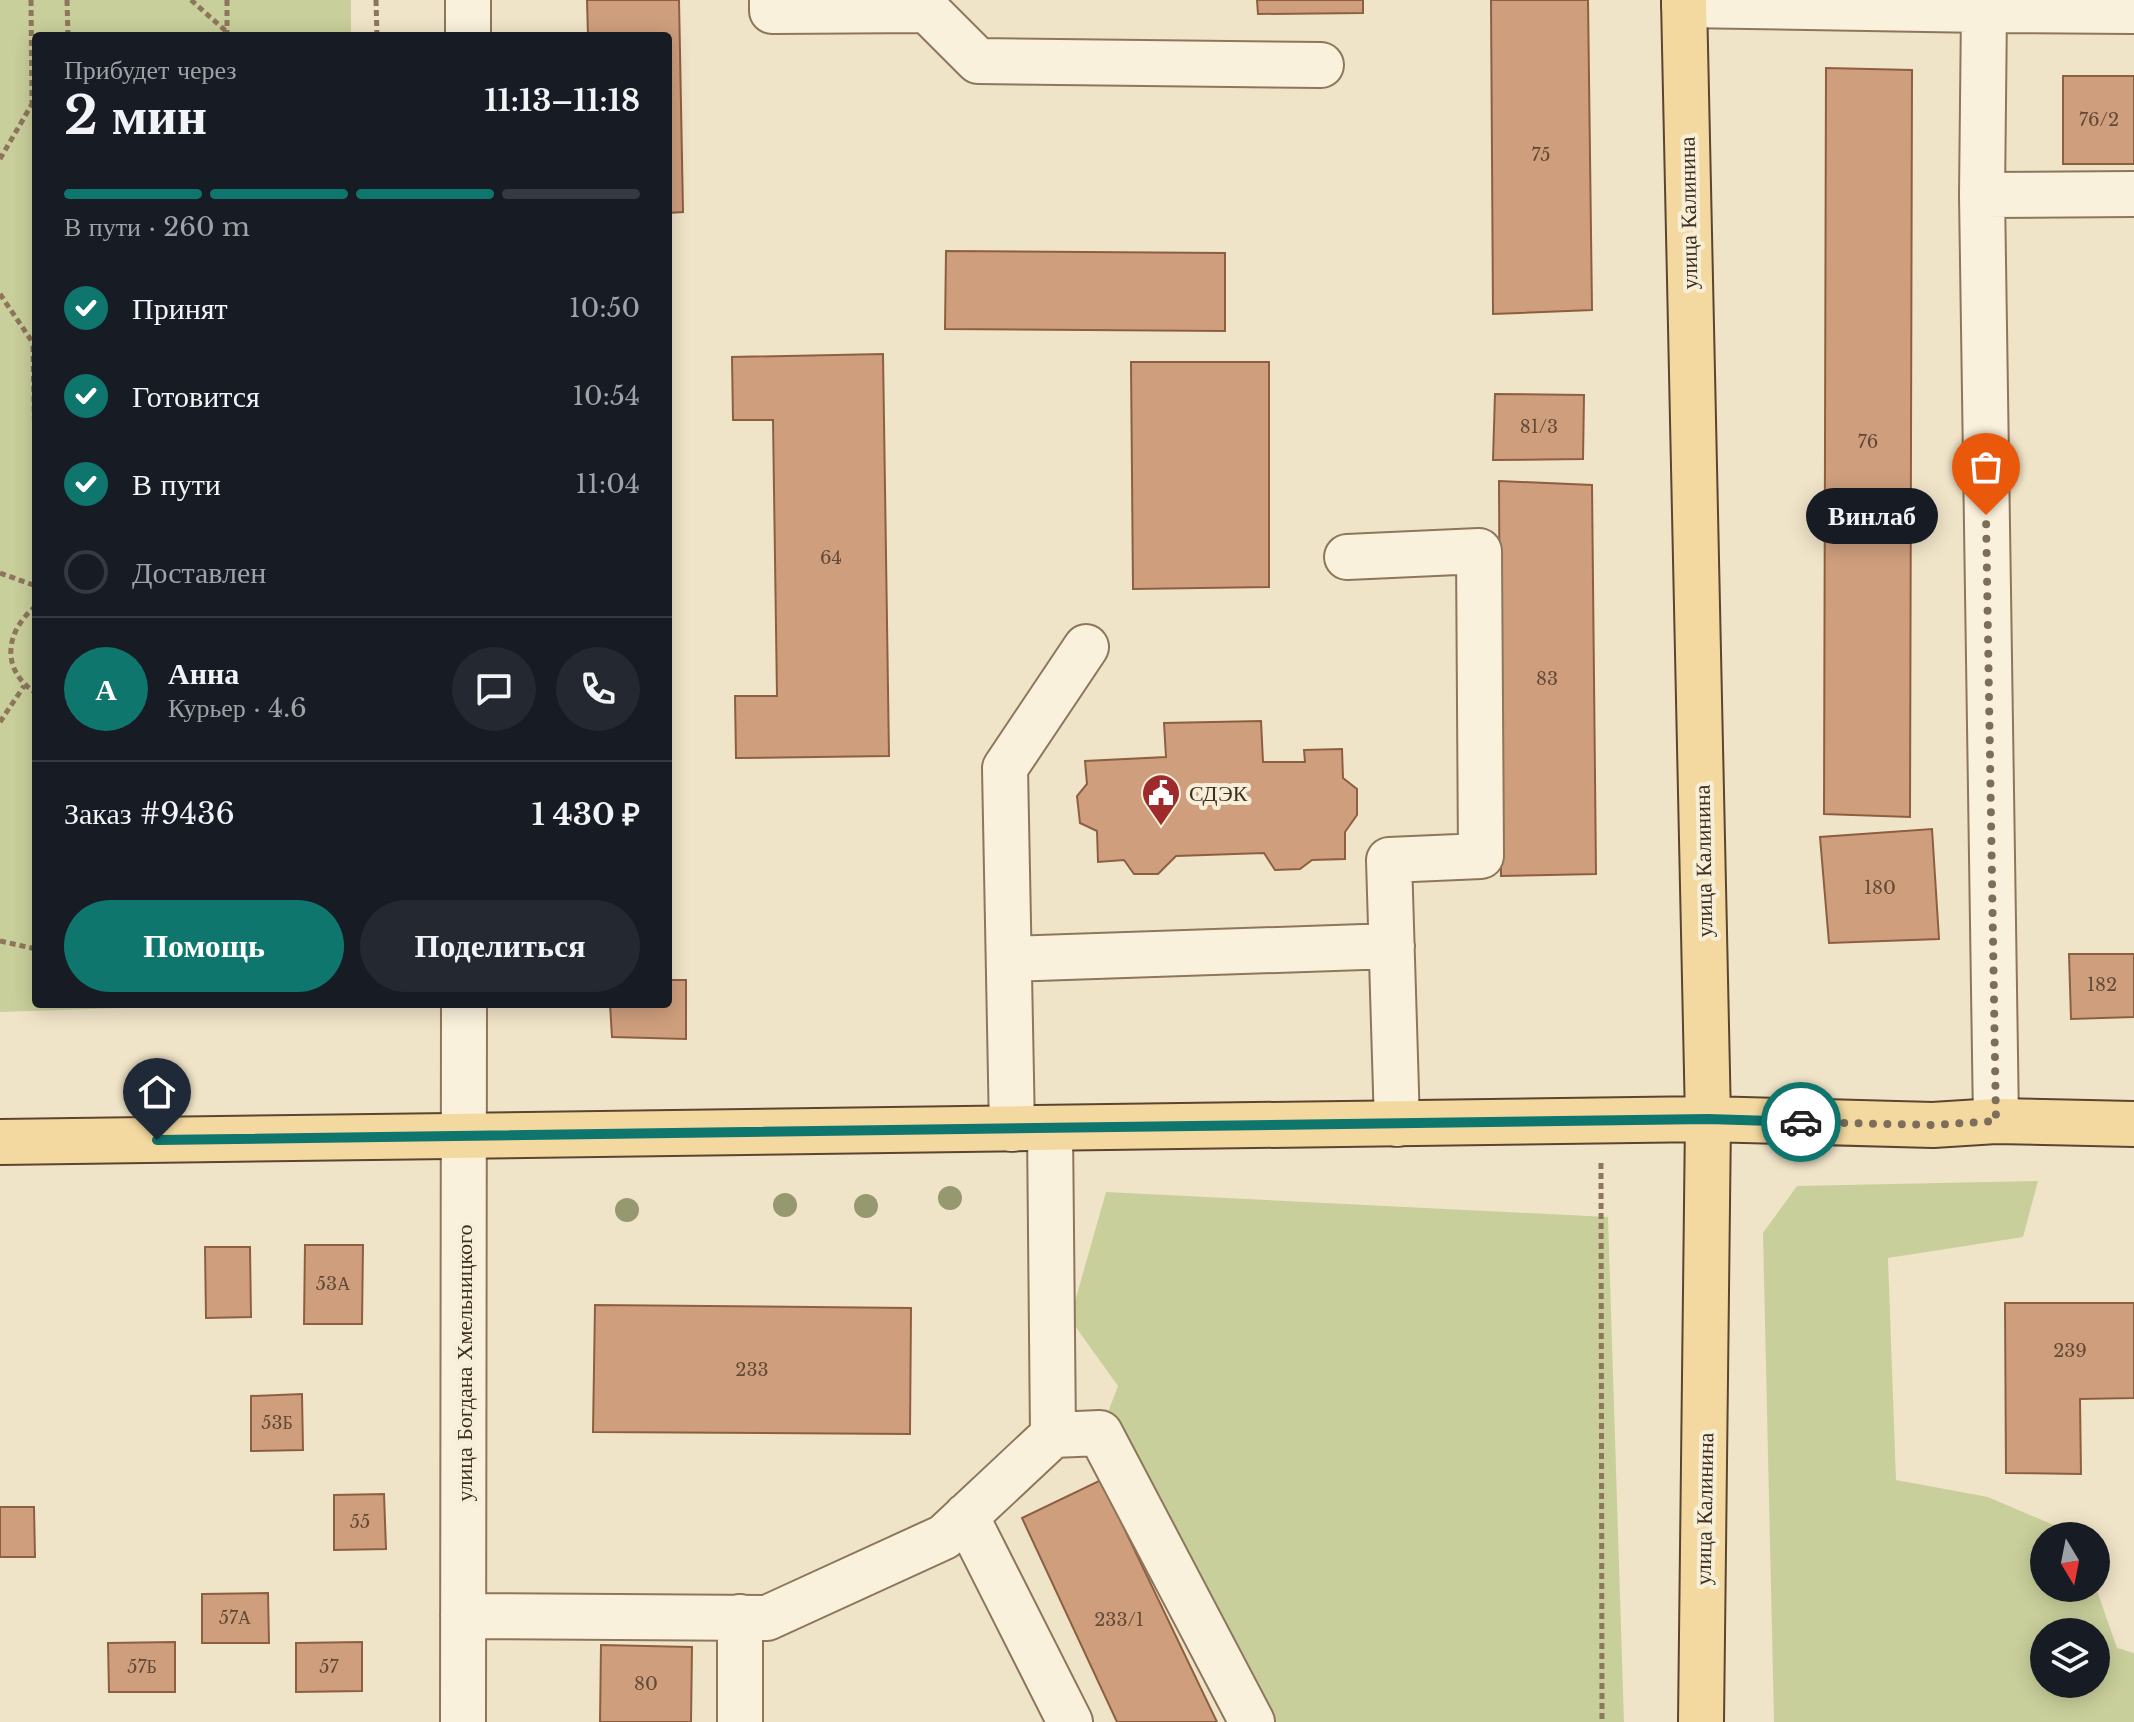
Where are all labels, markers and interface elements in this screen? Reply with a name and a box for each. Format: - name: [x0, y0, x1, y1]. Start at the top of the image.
- text: Прибудет через: [64, 54, 237, 86]
- text: 11:13–11:18: [484, 82, 640, 119]
- text: 2 мин: [64, 84, 207, 148]
- house number: 76/2: [2079, 109, 2119, 131]
- street label: улица Калинина: [1674, 136, 1703, 290]
- house number: 75: [1531, 144, 1551, 166]
- text: В пути · 260 m: [64, 211, 250, 243]
- icon: check: [64, 286, 108, 330]
- text: Принят: [132, 290, 228, 327]
- text: 10:50: [569, 292, 640, 324]
- icon: check: [64, 374, 108, 418]
- text: Готовится: [132, 378, 260, 415]
- text: 10:54: [572, 380, 640, 412]
- house number: 81/3: [1520, 416, 1558, 438]
- house number: 76: [1858, 431, 1878, 453]
- pin: [1952, 433, 2020, 515]
- icon: bag: [1964, 445, 2008, 489]
- icon: check: [64, 462, 108, 506]
- text: В пути: [132, 466, 221, 503]
- text: 11:04: [576, 468, 640, 500]
- callout: Винлаб: [1806, 487, 1938, 543]
- text: Винлаб: [1828, 500, 1916, 532]
- house number: 64: [820, 547, 842, 569]
- text: Доставлен: [132, 554, 266, 591]
- button: chat: [452, 647, 536, 731]
- button: phone: [556, 647, 640, 731]
- text: Анна: [168, 655, 239, 692]
- house number: 83: [1536, 668, 1558, 690]
- text: А: [95, 671, 117, 708]
- text: Курьер · 4.6: [168, 692, 307, 724]
- public building icon: СДЭК: [1140, 772, 1182, 827]
- place label: СДЭК: [1189, 780, 1248, 807]
- street label: улица Калинина: [1689, 784, 1718, 938]
- text: Заказ #9436: [64, 795, 235, 832]
- text: 1 430 ₽: [532, 796, 640, 833]
- house number: 180: [1864, 877, 1896, 899]
- button: Помощь: [64, 900, 344, 992]
- button: Поделиться: [360, 900, 640, 992]
- house number: 182: [2087, 974, 2117, 996]
- pin: [123, 1058, 191, 1140]
- icon: home: [135, 1070, 179, 1114]
- courier: [1761, 1082, 1841, 1162]
- icon: car: [1779, 1100, 1823, 1144]
- street label: улица Богдана Хмельницкого: [451, 1225, 478, 1501]
- house number: 53А: [316, 1273, 350, 1295]
- house number: 239: [2053, 1340, 2087, 1362]
- house number: 233: [735, 1359, 769, 1381]
- house number: 53Б: [261, 1412, 293, 1434]
- street label: улица Калинина: [1690, 1432, 1719, 1586]
- house number: 55: [350, 1511, 370, 1533]
- north arrow: [2030, 1522, 2110, 1602]
- map controls: [2030, 1522, 2110, 1698]
- house number: 57А: [219, 1607, 251, 1629]
- house number: 233/1: [1094, 1609, 1144, 1631]
- button: layers: [2030, 1618, 2110, 1698]
- house number: 57Б: [127, 1656, 157, 1678]
- house number: 57: [319, 1656, 340, 1678]
- house number: 80: [634, 1673, 658, 1695]

